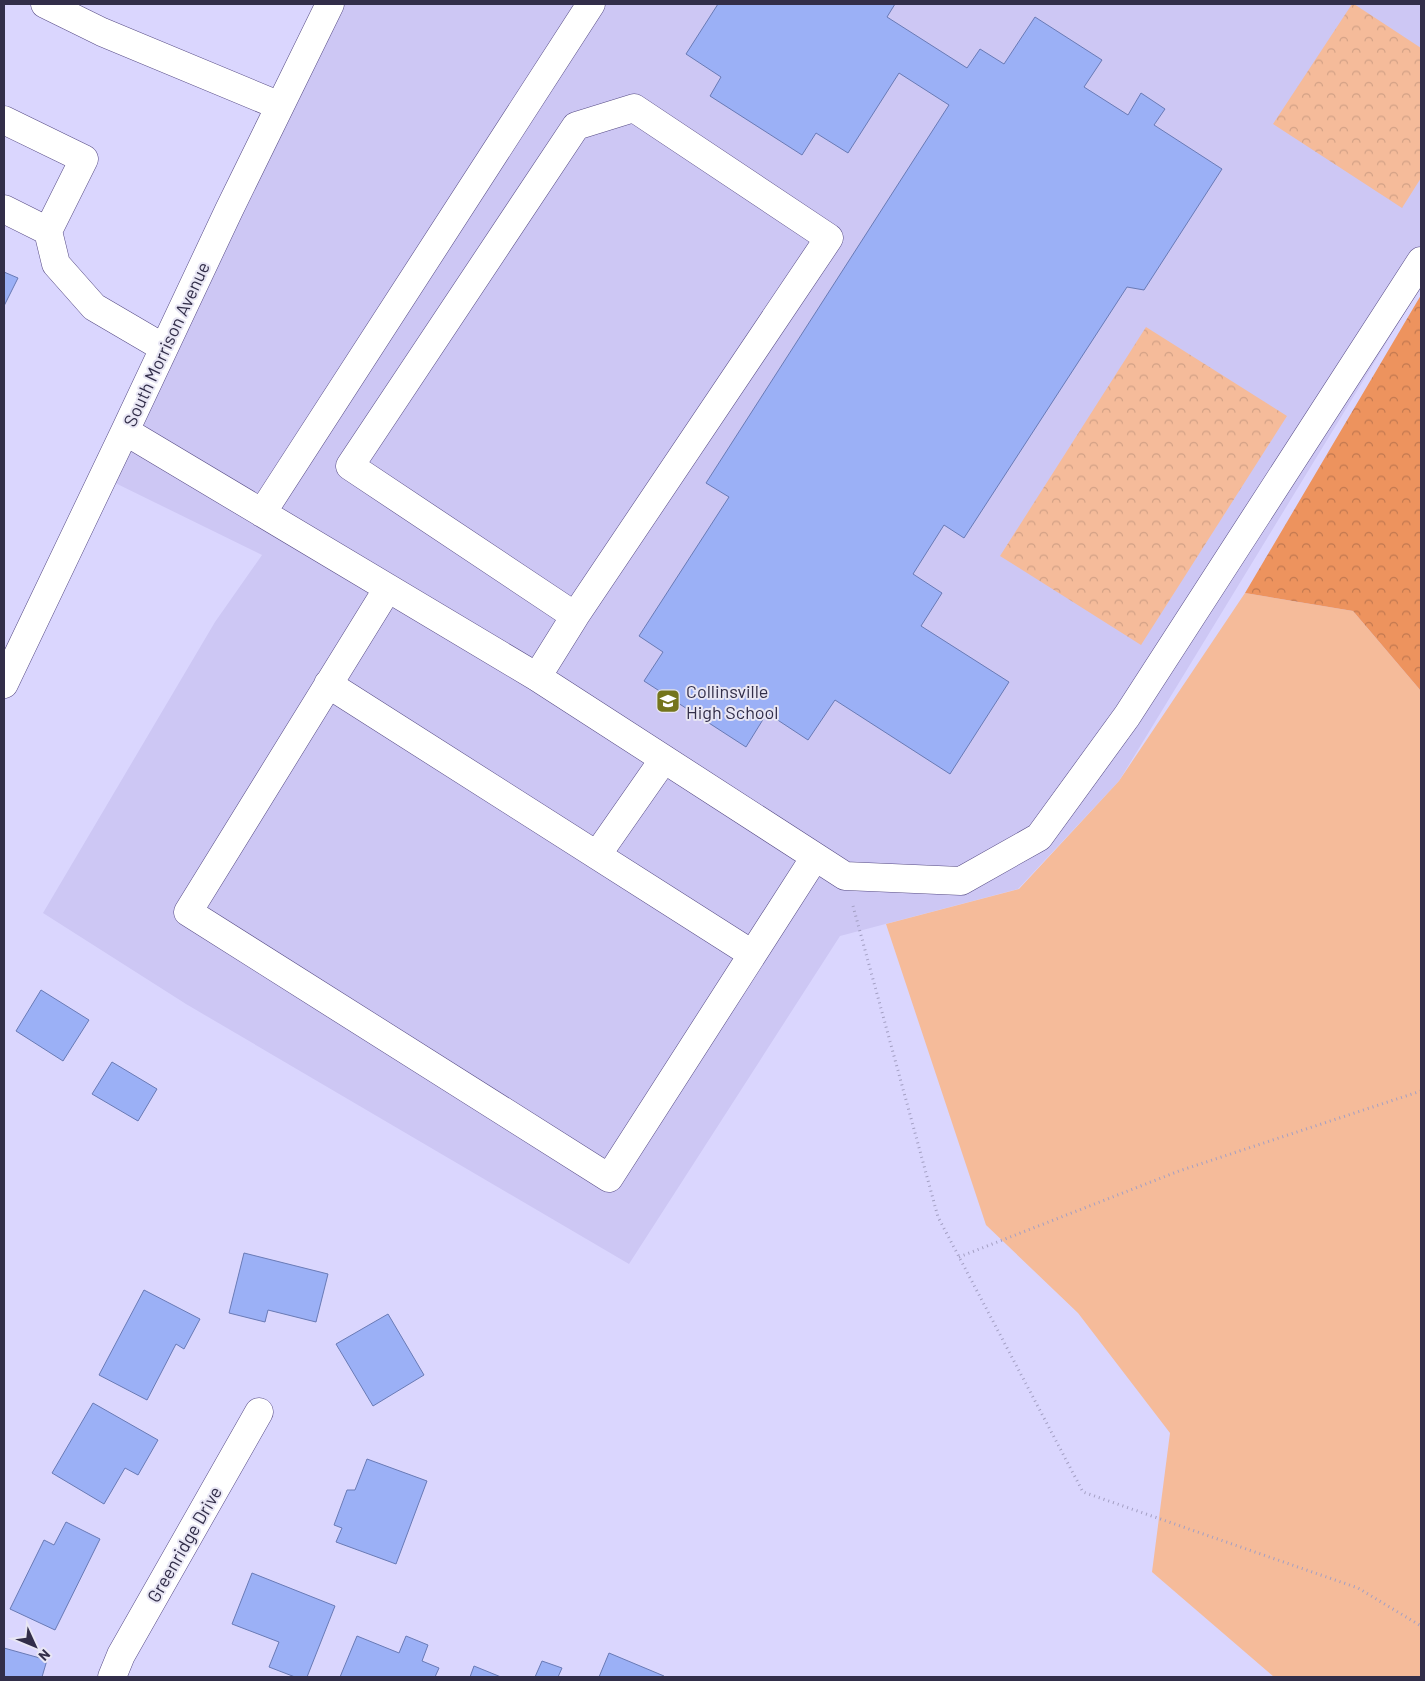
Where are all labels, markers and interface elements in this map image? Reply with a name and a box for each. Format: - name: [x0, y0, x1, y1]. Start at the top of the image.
- street label: South Morrison Avenue: [118, 258, 214, 430]
- place label: Collinsville High School: [686, 680, 779, 723]
- school or university icon: Collinsville High School: [655, 688, 681, 714]
- street label: Greenridge Drive: [142, 1482, 226, 1606]
- north arrow: [10, 1621, 60, 1671]
- text: N: [35, 1646, 54, 1665]

